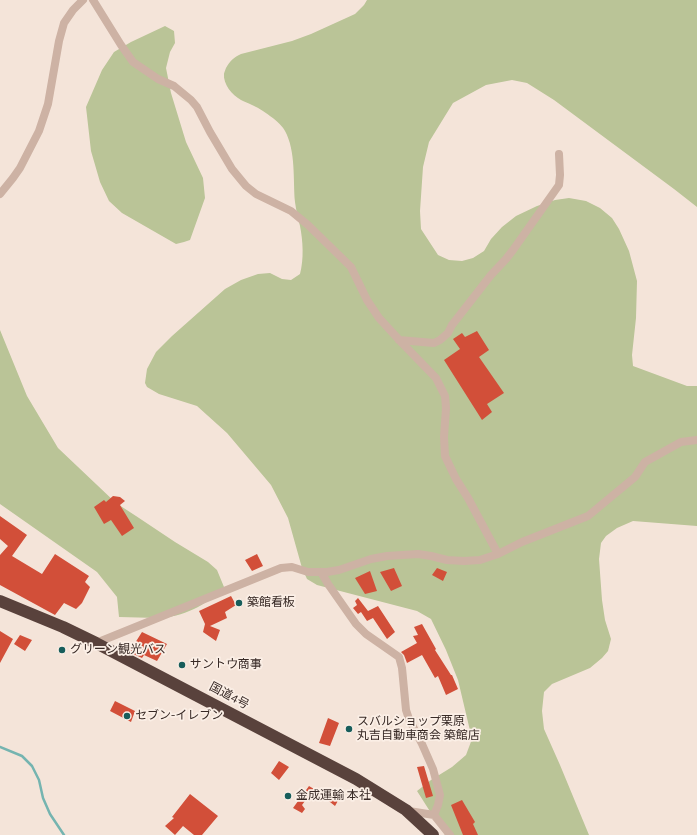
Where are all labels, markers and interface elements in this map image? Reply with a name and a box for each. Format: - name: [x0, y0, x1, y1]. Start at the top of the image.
- place label: 築館看板: [247, 596, 295, 610]
- marker: 築館看板: [234, 598, 244, 608]
- place label: グリーン観光バス: [70, 643, 166, 657]
- marker: グリーン観光バス: [57, 645, 67, 655]
- place label: サントウ商事: [190, 658, 262, 672]
- marker: サントウ商事: [177, 660, 187, 670]
- street label: 国道4号: [207, 680, 251, 712]
- place label: セブン-イレブン: [135, 709, 223, 723]
- marker: セブン-イレブン: [122, 711, 132, 721]
- place label: スバルショップ栗原 丸吉自動車商会 築館店: [357, 715, 480, 743]
- marker: スバルショップ栗原 丸吉自動車商会 築館店: [344, 724, 354, 734]
- place label: 金成運輸 本社: [296, 789, 371, 803]
- marker: 金成運輸 本社: [283, 791, 293, 801]

